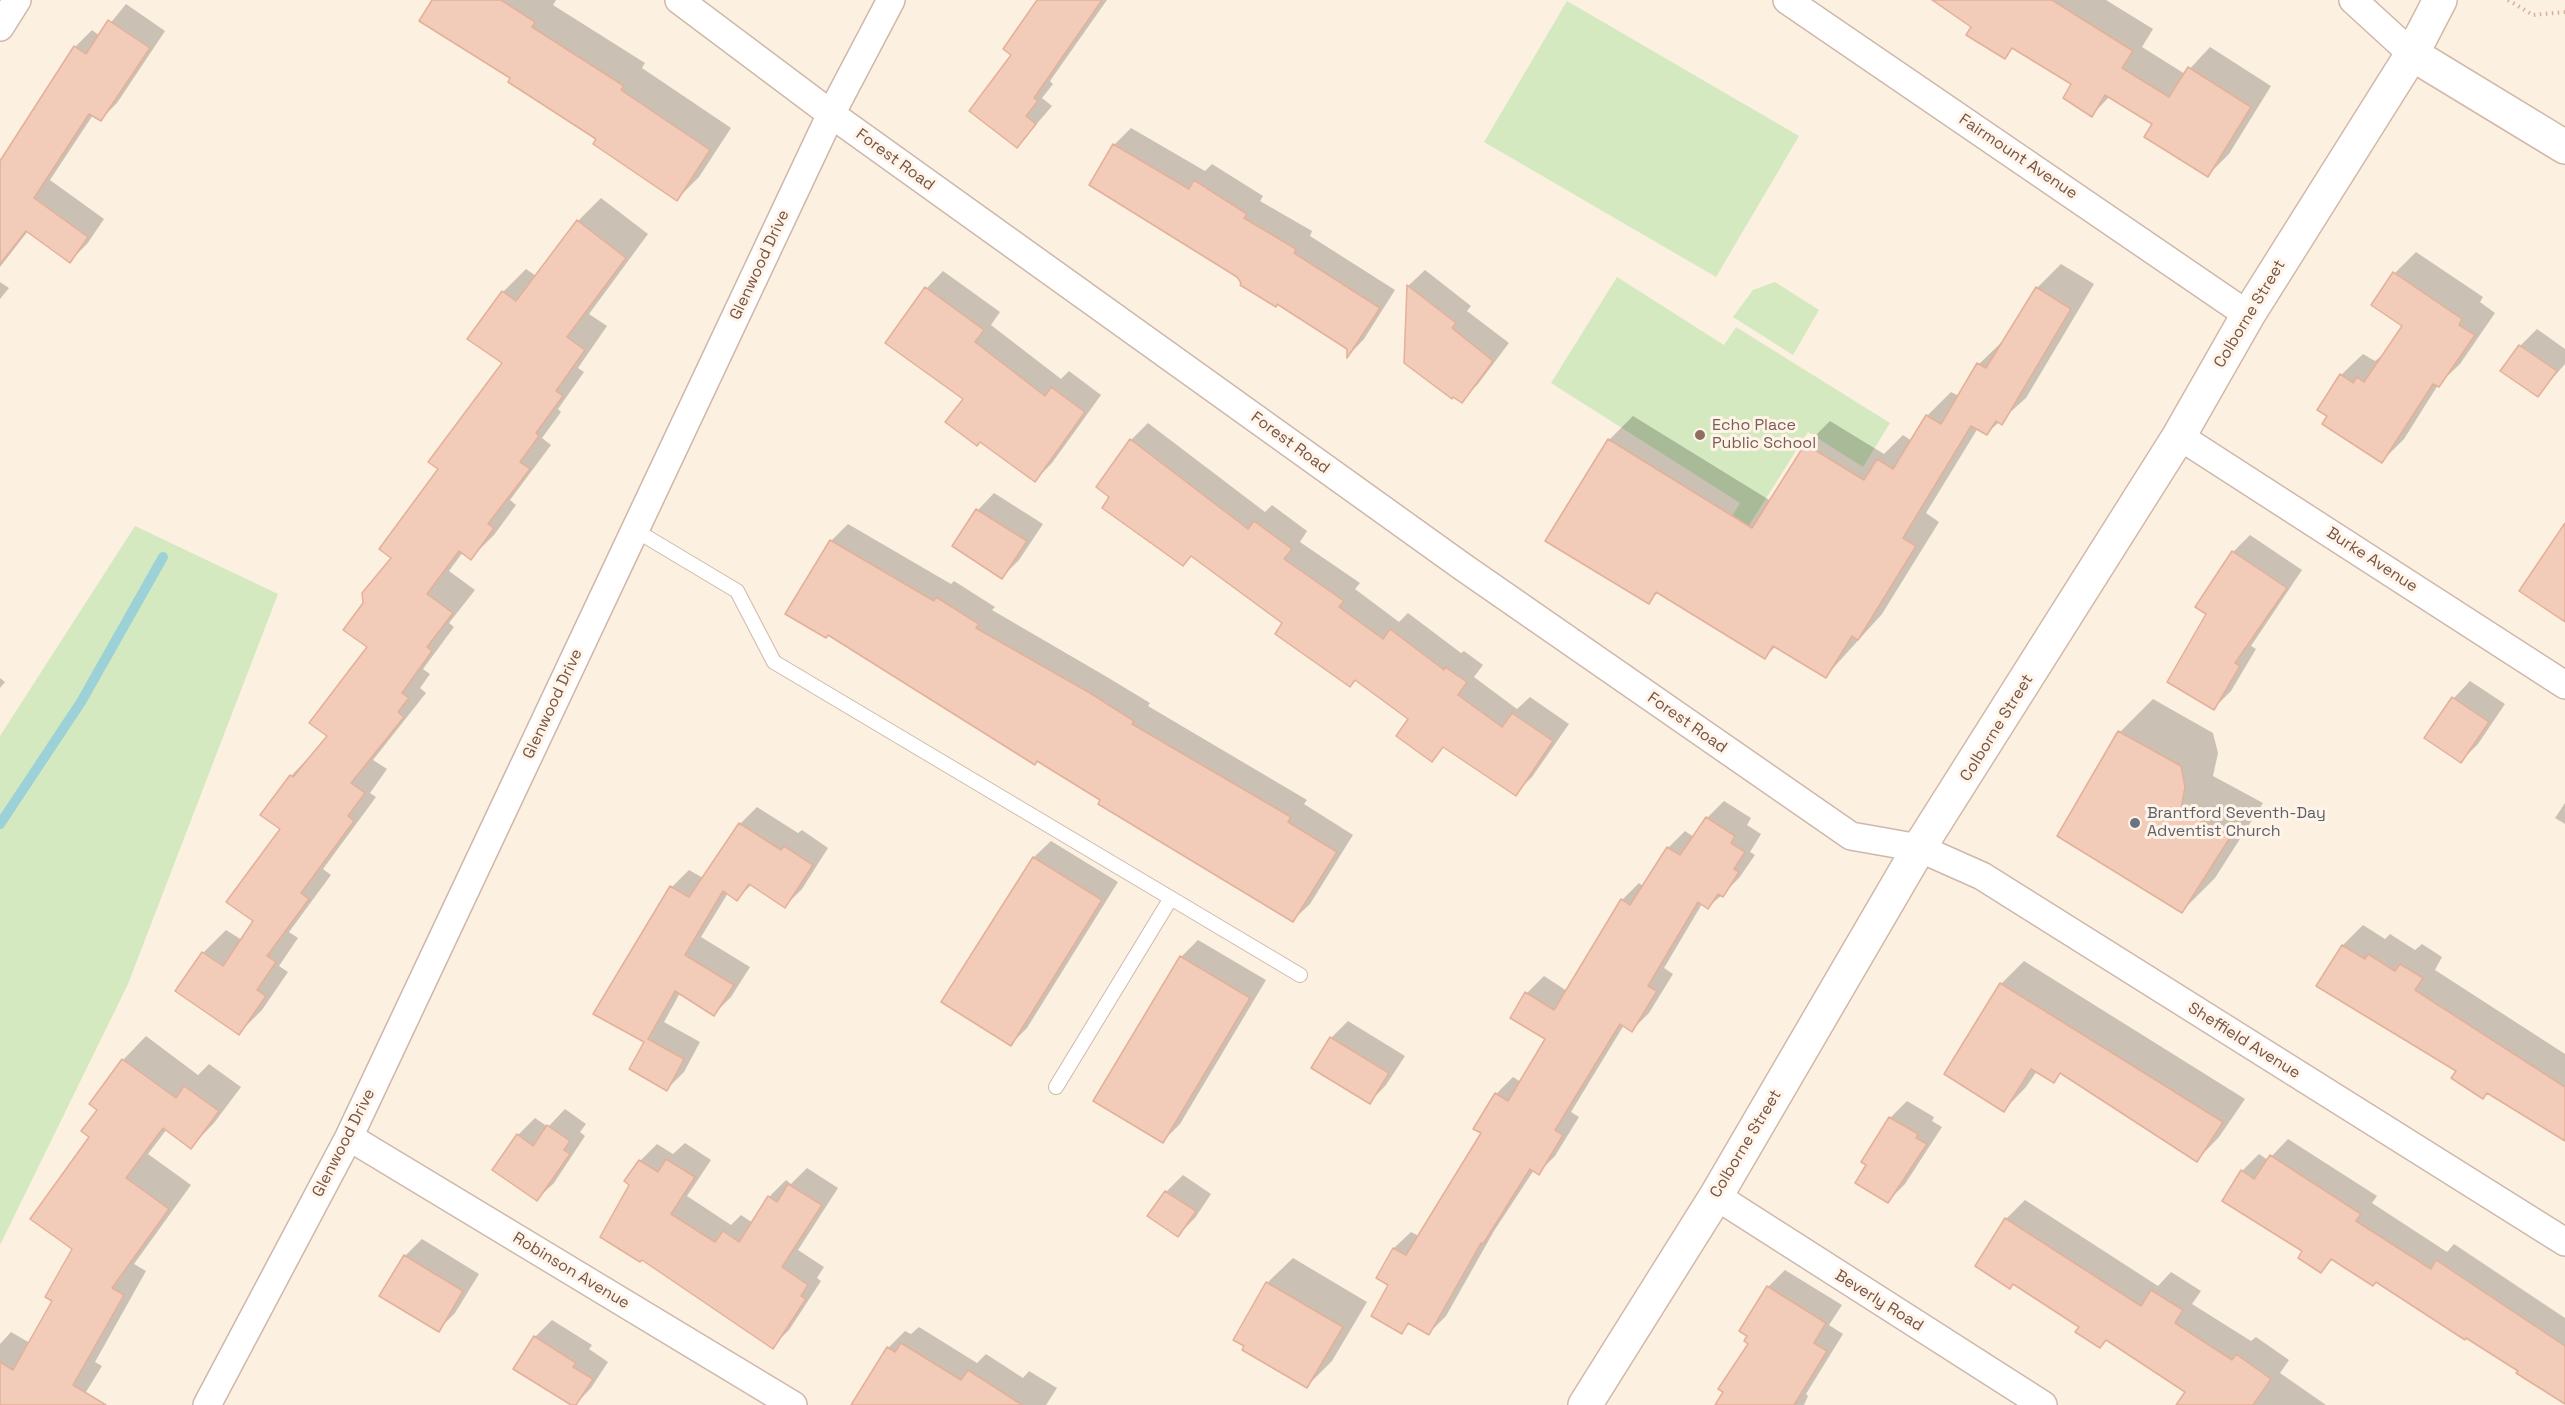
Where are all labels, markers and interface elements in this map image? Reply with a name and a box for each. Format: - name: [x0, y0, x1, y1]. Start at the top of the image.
- street label: Fairmount Avenue: [1955, 110, 2081, 204]
- street label: Forest Road: [852, 125, 938, 195]
- street label: Glenwood Drive: [726, 207, 794, 323]
- street label: Colborne Street: [2210, 257, 2290, 371]
- street label: Forest Road: [1247, 408, 1333, 478]
- place label: Echo Place Public School: [1712, 416, 1816, 454]
- marker: Echo Place Public School: [1693, 428, 1707, 442]
- street label: Burke Avenue: [2323, 523, 2421, 597]
- street label: Glenwood Drive: [519, 646, 587, 762]
- street label: Colborne Street: [1956, 671, 2038, 785]
- street label: Forest Road: [1644, 689, 1730, 757]
- place label: Brantford Seventh-Day Adventist Church: [2147, 804, 2326, 842]
- marker: Brantford Seventh-Day Adventist Church: [2128, 816, 2142, 830]
- street label: Sheffield Avenue: [2184, 999, 2304, 1083]
- street label: Glenwood Drive: [308, 1086, 380, 1200]
- street label: Colborne Street: [1706, 1087, 1786, 1201]
- street label: Robinson Avenue: [509, 1229, 633, 1313]
- street label: Beverly Road: [1831, 1266, 1927, 1336]

